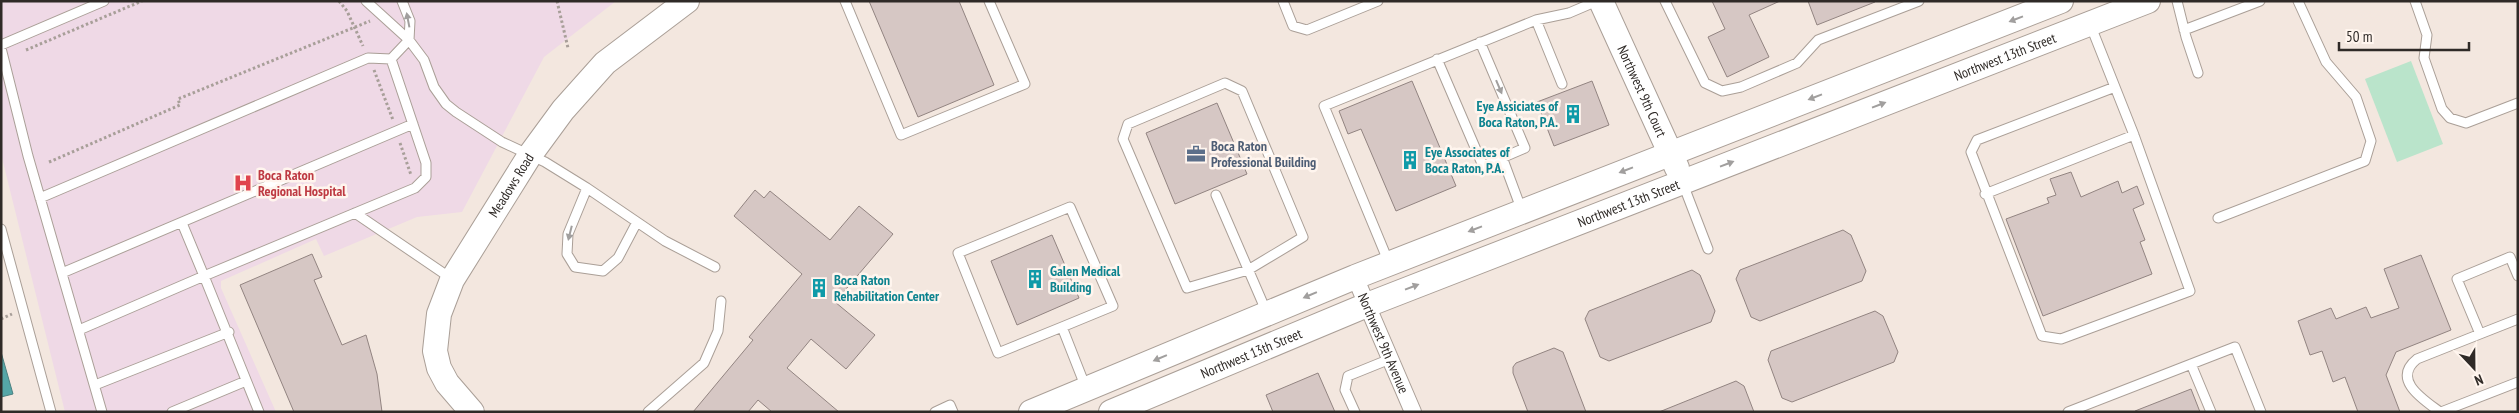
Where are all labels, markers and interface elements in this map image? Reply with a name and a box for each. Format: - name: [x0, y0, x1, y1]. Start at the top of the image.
- one-way arrow: [403, 12, 411, 28]
- one-way arrow: [2008, 15, 2023, 23]
- scale bar: [2339, 20, 2469, 52]
- text: 50 m: [2346, 27, 2372, 46]
- street label: Northwest 13th Street: [1951, 29, 2059, 85]
- street label: Northwest 9th Court: [1613, 42, 1671, 140]
- one-way arrow: [1496, 80, 1504, 94]
- one-way arrow: [1808, 93, 1822, 101]
- place label: Eye Assiciates of Boca Raton, P.A.: [1477, 97, 1559, 131]
- one-way arrow: [1872, 101, 1887, 109]
- building icon: Eye Assiciates of Boca Raton, P.A.: [1562, 103, 1584, 125]
- place label: Boca Raton Professional Building: [1211, 137, 1316, 171]
- office icon: Boca Raton Professional Building: [1185, 143, 1207, 165]
- place label: Eye Associates of Boca Raton, P.A.: [1425, 143, 1511, 177]
- building icon: Eye Associates of Boca Raton, P.A.: [1399, 149, 1421, 171]
- street label: Meadows Road: [484, 150, 538, 221]
- one-way arrow: [1720, 159, 1734, 167]
- place label: Boca Raton Regional Hospital: [258, 166, 346, 200]
- one-way arrow: [1618, 166, 1633, 174]
- hospital icon: Boca Raton Regional Hospital: [232, 172, 254, 194]
- street label: Northwest 13th Street: [1575, 175, 1682, 231]
- one-way arrow: [566, 225, 574, 241]
- one-way arrow: [1467, 225, 1482, 233]
- place label: Galen Medical Building: [1050, 262, 1121, 296]
- building icon: Galen Medical Building: [1024, 268, 1046, 290]
- place label: Boca Raton Rehabilitation Center: [834, 271, 940, 305]
- building icon: Boca Raton Rehabilitation Center: [808, 277, 830, 299]
- one-way arrow: [1405, 283, 1420, 291]
- street label: Northwest 9th Avenue: [1354, 290, 1413, 396]
- one-way arrow: [1303, 292, 1317, 300]
- street label: Northwest 13th Street: [1198, 324, 1305, 383]
- north arrow: [2449, 343, 2499, 393]
- one-way arrow: [1152, 354, 1167, 362]
- text: N: [2472, 370, 2486, 390]

